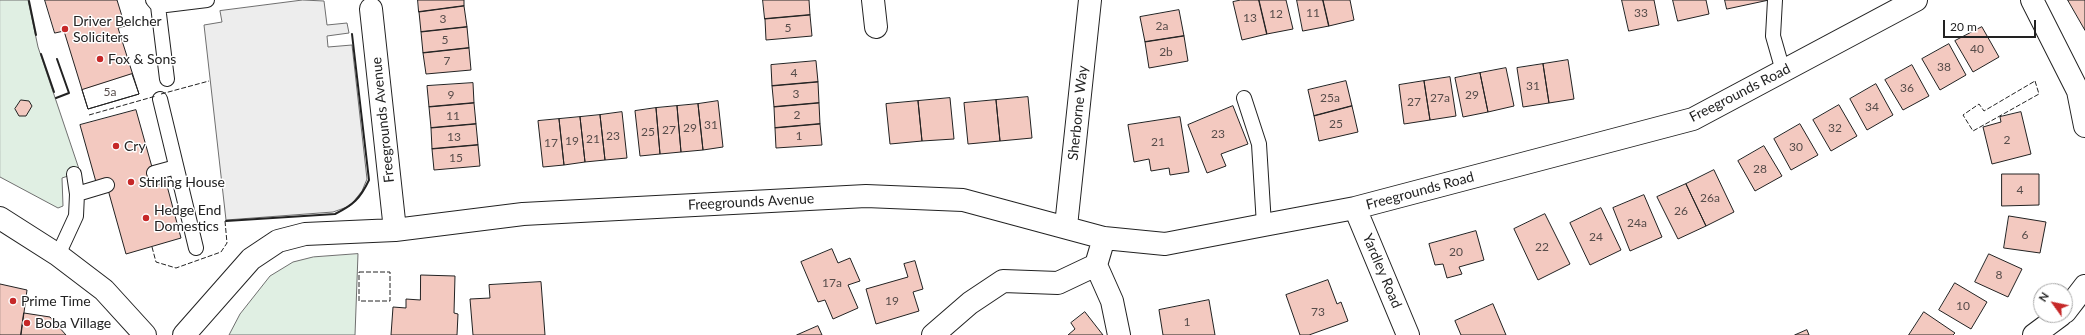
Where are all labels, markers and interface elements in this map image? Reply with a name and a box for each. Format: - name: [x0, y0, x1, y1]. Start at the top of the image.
- house number: 11: [1306, 6, 1320, 20]
- house number: 33: [1634, 6, 1648, 20]
- house number: 12: [1269, 7, 1283, 21]
- house number: 13: [1243, 11, 1257, 25]
- house number: 3: [440, 12, 446, 26]
- scale bar: [1945, 12, 2038, 38]
- place label: Driver Belcher Soliciters: [73, 13, 162, 46]
- house number: 2a: [1156, 19, 1168, 33]
- text: 20 m: [1950, 19, 1977, 34]
- house number: 5: [785, 21, 791, 35]
- marker: Driver Belcher Soliciters: [60, 24, 70, 34]
- house number: 5: [442, 33, 448, 47]
- house number: 40: [1970, 42, 1984, 56]
- house number: 2b: [1159, 45, 1173, 59]
- place label: Fox & Sons: [108, 51, 176, 67]
- marker: Fox & Sons: [95, 54, 105, 64]
- house number: 7: [444, 54, 450, 68]
- street label: Freegrounds Avenue: [368, 56, 398, 184]
- street label: Freegrounds Road: [1687, 60, 1793, 126]
- house number: 38: [1937, 60, 1951, 74]
- street label: Sherborne Way: [1065, 65, 1091, 161]
- house number: 4: [791, 66, 797, 80]
- house number: 31: [1526, 79, 1540, 93]
- house number: 36: [1900, 81, 1914, 95]
- house number: 5a: [104, 85, 116, 99]
- house number: 3: [793, 87, 799, 101]
- house number: 9: [448, 88, 454, 102]
- house number: 29: [1465, 88, 1479, 102]
- house number: 25a: [1320, 91, 1340, 105]
- house number: 27a: [1430, 91, 1450, 105]
- house number: 27: [1407, 95, 1421, 109]
- house number: 34: [1865, 100, 1879, 114]
- house number: 2: [794, 108, 800, 122]
- house number: 11: [446, 109, 460, 123]
- house number: 25: [1329, 117, 1343, 131]
- house number: 31: [704, 118, 718, 132]
- house number: 29: [683, 121, 697, 135]
- house number: 32: [1828, 121, 1842, 135]
- house number: 27: [662, 123, 676, 137]
- house number: 25: [641, 125, 655, 139]
- house number: 23: [1211, 127, 1225, 141]
- house number: 23: [606, 129, 620, 143]
- house number: 1: [796, 129, 802, 143]
- house number: 13: [447, 130, 461, 144]
- house number: 21: [586, 132, 600, 146]
- house number: 2: [2004, 133, 2010, 147]
- house number: 19: [565, 134, 579, 148]
- house number: 21: [1151, 135, 1165, 149]
- house number: 17: [544, 136, 558, 150]
- place label: Cry: [124, 138, 146, 154]
- house number: 30: [1789, 140, 1803, 154]
- marker: Cry: [111, 141, 121, 151]
- house number: 15: [449, 151, 463, 165]
- house number: 28: [1753, 162, 1767, 176]
- street label: Freegrounds Road: [1364, 169, 1476, 213]
- place label: Stirling House: [139, 174, 225, 190]
- marker: Stirling House: [126, 177, 136, 187]
- house number: 4: [2017, 183, 2023, 197]
- street label: Freegrounds Avenue: [687, 190, 815, 214]
- house number: 26a: [1700, 191, 1720, 205]
- place label: Hedge End Domestics: [154, 202, 221, 234]
- house number: 26: [1674, 204, 1688, 218]
- marker: Hedge End Domestics: [141, 213, 151, 223]
- house number: 24a: [1627, 216, 1647, 230]
- house number: 6: [2022, 228, 2028, 242]
- house number: 24: [1589, 230, 1603, 244]
- street label: Yardley Road: [1359, 231, 1405, 311]
- house number: 22: [1535, 240, 1549, 254]
- house number: 20: [1449, 245, 1463, 259]
- house number: 8: [1996, 268, 2002, 282]
- house number: 17a: [822, 276, 842, 290]
- north arrow: [2033, 283, 2073, 323]
- text: N: [2036, 290, 2051, 304]
- place label: Prime Time: [21, 293, 91, 309]
- house number: 19: [885, 294, 899, 308]
- marker: Prime Time: [8, 296, 18, 306]
- house number: 10: [1956, 299, 1970, 313]
- house number: 73: [1311, 305, 1325, 319]
- place label: Boba Village: [35, 315, 111, 331]
- house number: 1: [1184, 315, 1190, 329]
- marker: Boba Village: [22, 318, 32, 328]

